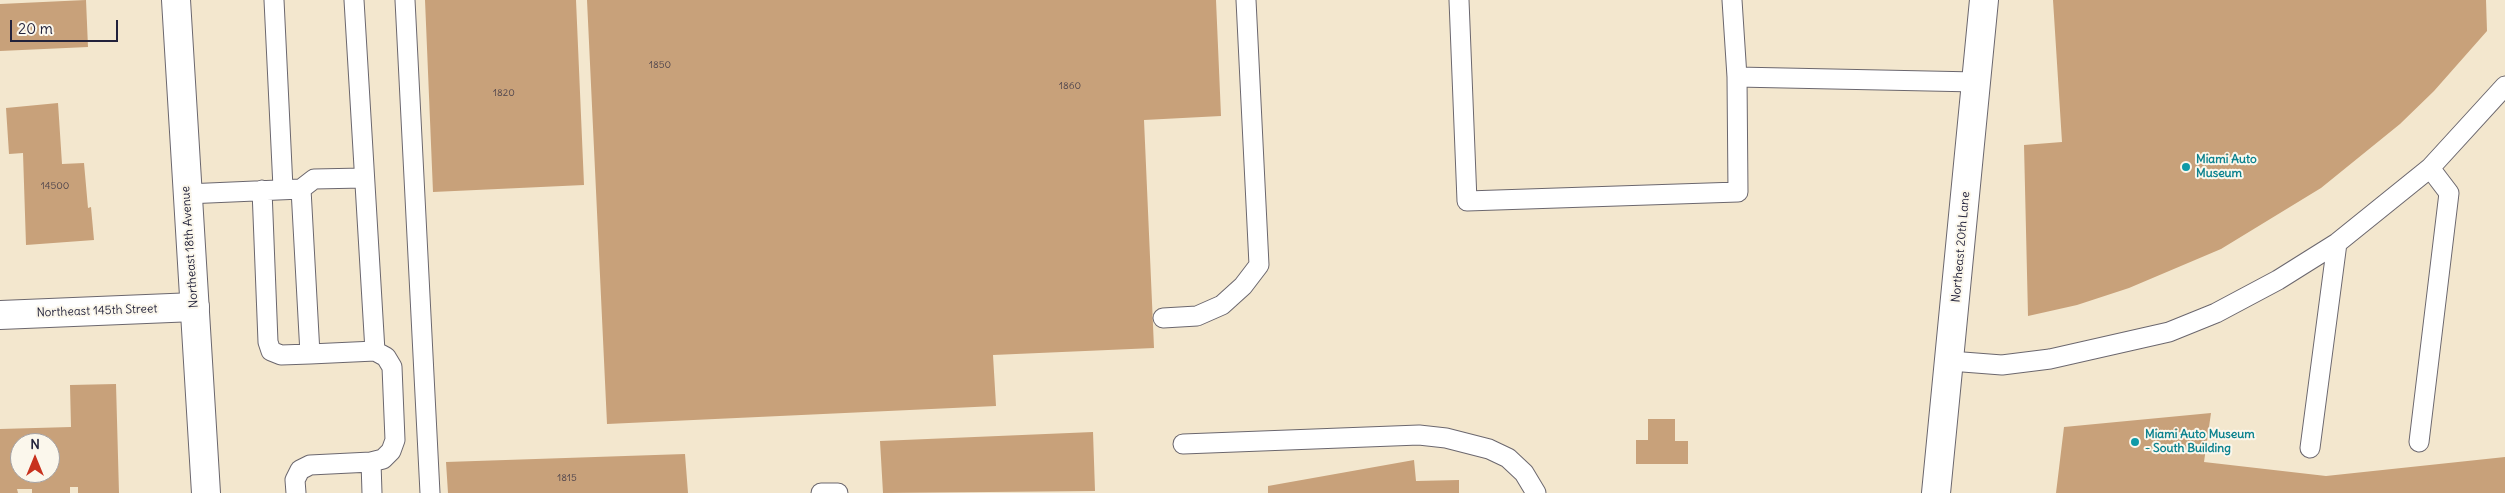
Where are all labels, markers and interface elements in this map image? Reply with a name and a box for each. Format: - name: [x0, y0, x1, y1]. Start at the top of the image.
- scale bar: [12, 10, 120, 42]
- text: 20 m: [18, 19, 53, 38]
- house number: 1850: [649, 59, 671, 71]
- house number: 1860: [1059, 80, 1081, 92]
- house number: 1820: [493, 87, 515, 99]
- place label: Miami Auto Museum: [2196, 153, 2257, 181]
- marker: Miami Auto Museum: [2180, 161, 2192, 173]
- house number: 14500: [41, 180, 69, 192]
- street label: Northeast 18th Avenue: [179, 186, 201, 308]
- street label: Northeast 20th Lane: [1949, 191, 1973, 303]
- street label: Northeast 145th Street: [36, 302, 158, 320]
- place label: Miami Auto Museum - South Building: [2145, 428, 2255, 456]
- north arrow: [10, 433, 60, 483]
- text: N: [30, 435, 40, 453]
- marker: Miami Auto Museum - South Building: [2129, 436, 2141, 448]
- house number: 1815: [557, 472, 577, 484]

